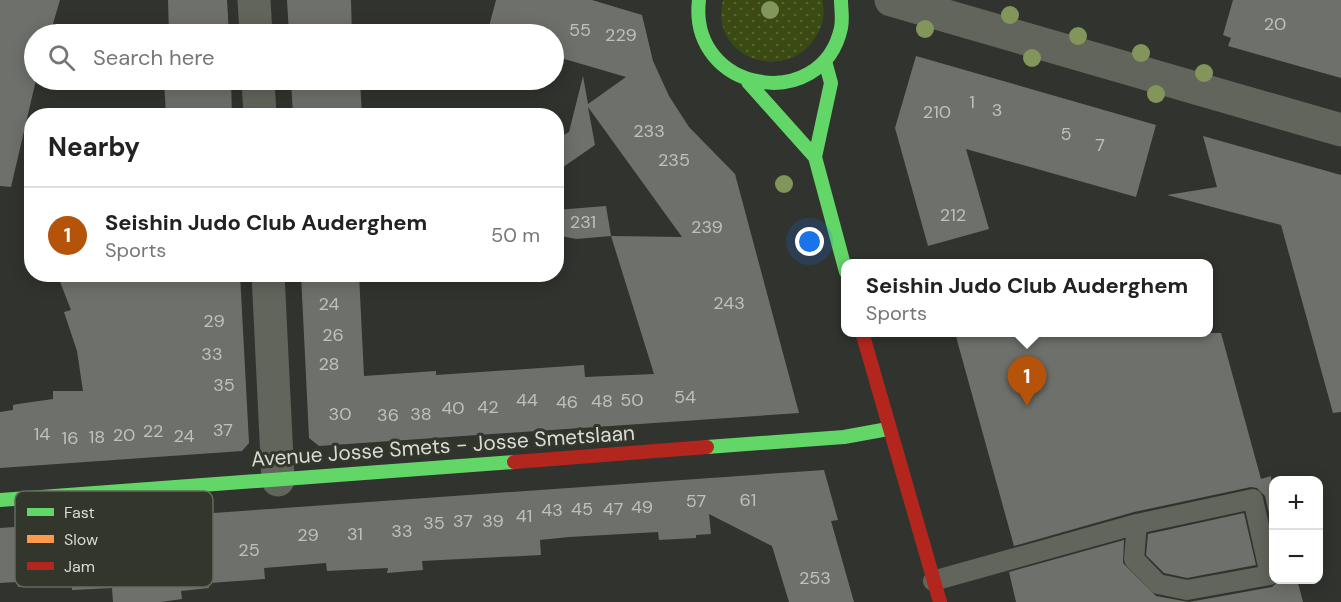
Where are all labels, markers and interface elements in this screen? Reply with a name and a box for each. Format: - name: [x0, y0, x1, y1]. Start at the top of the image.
- house number: 20: [1264, 12, 1286, 36]
- house number: 55: [569, 18, 591, 42]
- house number: 229: [605, 23, 637, 47]
- search box: [24, 24, 564, 90]
- icon: search: [45, 41, 78, 74]
- text: Search here: [93, 43, 214, 72]
- house number: 1: [969, 90, 975, 114]
- house number: 3: [992, 98, 1002, 122]
- house number: 210: [923, 100, 951, 124]
- house number: 233: [633, 119, 665, 143]
- house number: 5: [1061, 122, 1071, 146]
- text: Nearby: [48, 130, 140, 164]
- house number: 7: [1095, 133, 1105, 157]
- house number: 235: [658, 148, 690, 172]
- house number: 212: [940, 203, 966, 227]
- text: Seishin Judo Club Auderghem: [105, 208, 427, 237]
- house number: 231: [570, 210, 596, 234]
- house number: 239: [691, 215, 723, 239]
- text: 1: [64, 222, 71, 248]
- text: 50 m: [491, 222, 540, 248]
- your location: [795, 227, 824, 256]
- text: Sports: [105, 237, 166, 263]
- popup: [841, 259, 1213, 337]
- text: Seishin Judo Club Auderghem: [866, 271, 1188, 300]
- house number: 243: [713, 291, 745, 315]
- house number: 24: [319, 292, 340, 316]
- text: Sports: [866, 300, 927, 326]
- house number: 29: [203, 309, 225, 333]
- house number: 26: [322, 323, 344, 347]
- house number: 33: [201, 342, 223, 366]
- house number: 28: [318, 352, 340, 376]
- pin: 1: [1008, 356, 1046, 406]
- house number: 35: [213, 373, 235, 397]
- house number: 54: [674, 385, 696, 409]
- house number: 44: [516, 388, 538, 412]
- house number: 50: [620, 388, 644, 412]
- house number: 48: [591, 389, 613, 413]
- house number: 46: [556, 390, 578, 414]
- house number: 42: [477, 395, 499, 419]
- house number: 40: [441, 396, 465, 420]
- house number: 30: [329, 402, 351, 426]
- house number: 38: [410, 402, 432, 426]
- house number: 36: [377, 403, 399, 427]
- house number: 37: [213, 418, 233, 442]
- house number: 22: [143, 419, 163, 443]
- street label: Avenue Josse Smets - Josse Smetslaan: [250, 419, 636, 473]
- house number: 14: [34, 422, 50, 446]
- house number: 20: [113, 423, 135, 447]
- house number: 24: [174, 424, 195, 448]
- house number: 18: [89, 425, 105, 449]
- house number: 16: [62, 426, 78, 450]
- map controls: [1269, 476, 1323, 584]
- button: +: [1269, 476, 1323, 530]
- house number: 61: [740, 488, 756, 512]
- house number: 57: [686, 489, 706, 513]
- legend: [15, 491, 213, 587]
- house number: 49: [631, 495, 653, 519]
- house number: 45: [571, 497, 593, 521]
- house number: 47: [603, 497, 623, 521]
- house number: 43: [541, 498, 563, 522]
- text: Fast: [64, 502, 95, 523]
- house number: 41: [516, 504, 532, 528]
- house number: 37: [453, 509, 473, 533]
- house number: 39: [482, 509, 504, 533]
- house number: 35: [423, 511, 445, 535]
- house number: 33: [391, 519, 413, 543]
- house number: 31: [347, 522, 363, 546]
- house number: 29: [297, 523, 319, 547]
- text: Slow: [64, 529, 98, 550]
- button: −: [1269, 530, 1323, 584]
- house number: 25: [238, 538, 260, 562]
- text: Jam: [64, 556, 95, 577]
- house number: 253: [799, 566, 831, 590]

